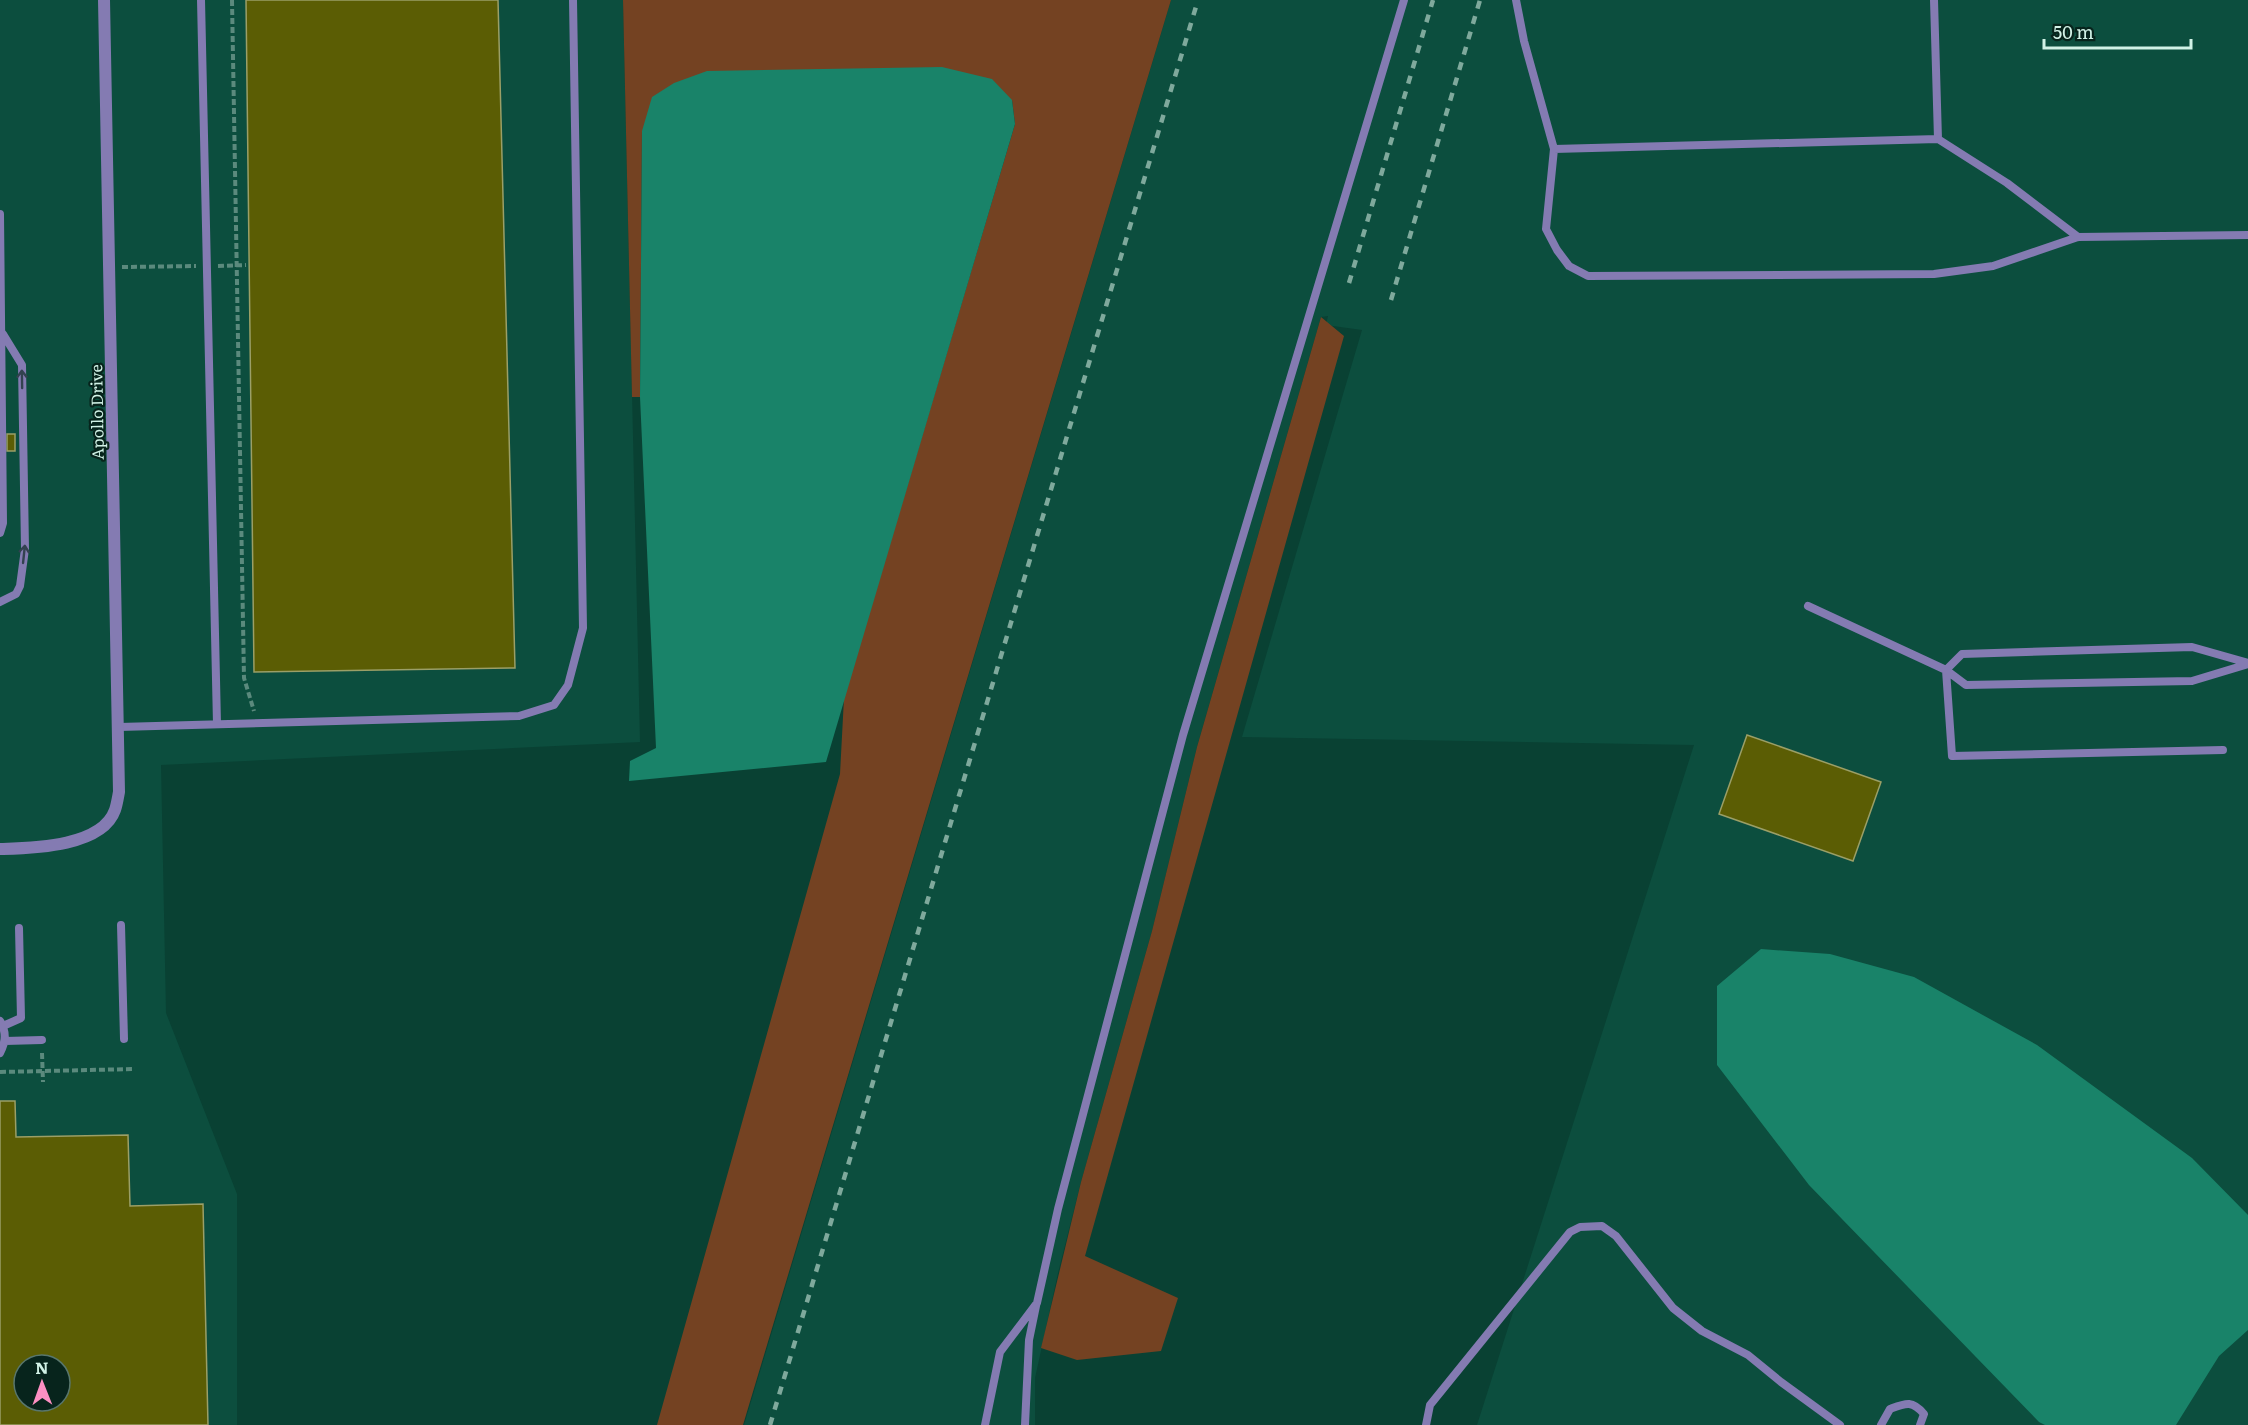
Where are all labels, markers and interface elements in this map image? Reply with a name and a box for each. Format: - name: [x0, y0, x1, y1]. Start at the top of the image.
- scale bar: [2044, 12, 2191, 50]
- text: 50 m: [2053, 18, 2094, 45]
- street label: Apollo Drive: [83, 364, 109, 460]
- one-way arrow: [16, 369, 28, 389]
- one-way arrow: [19, 545, 30, 565]
- north arrow: [12, 1353, 72, 1413]
- text: N: [35, 1355, 49, 1379]

